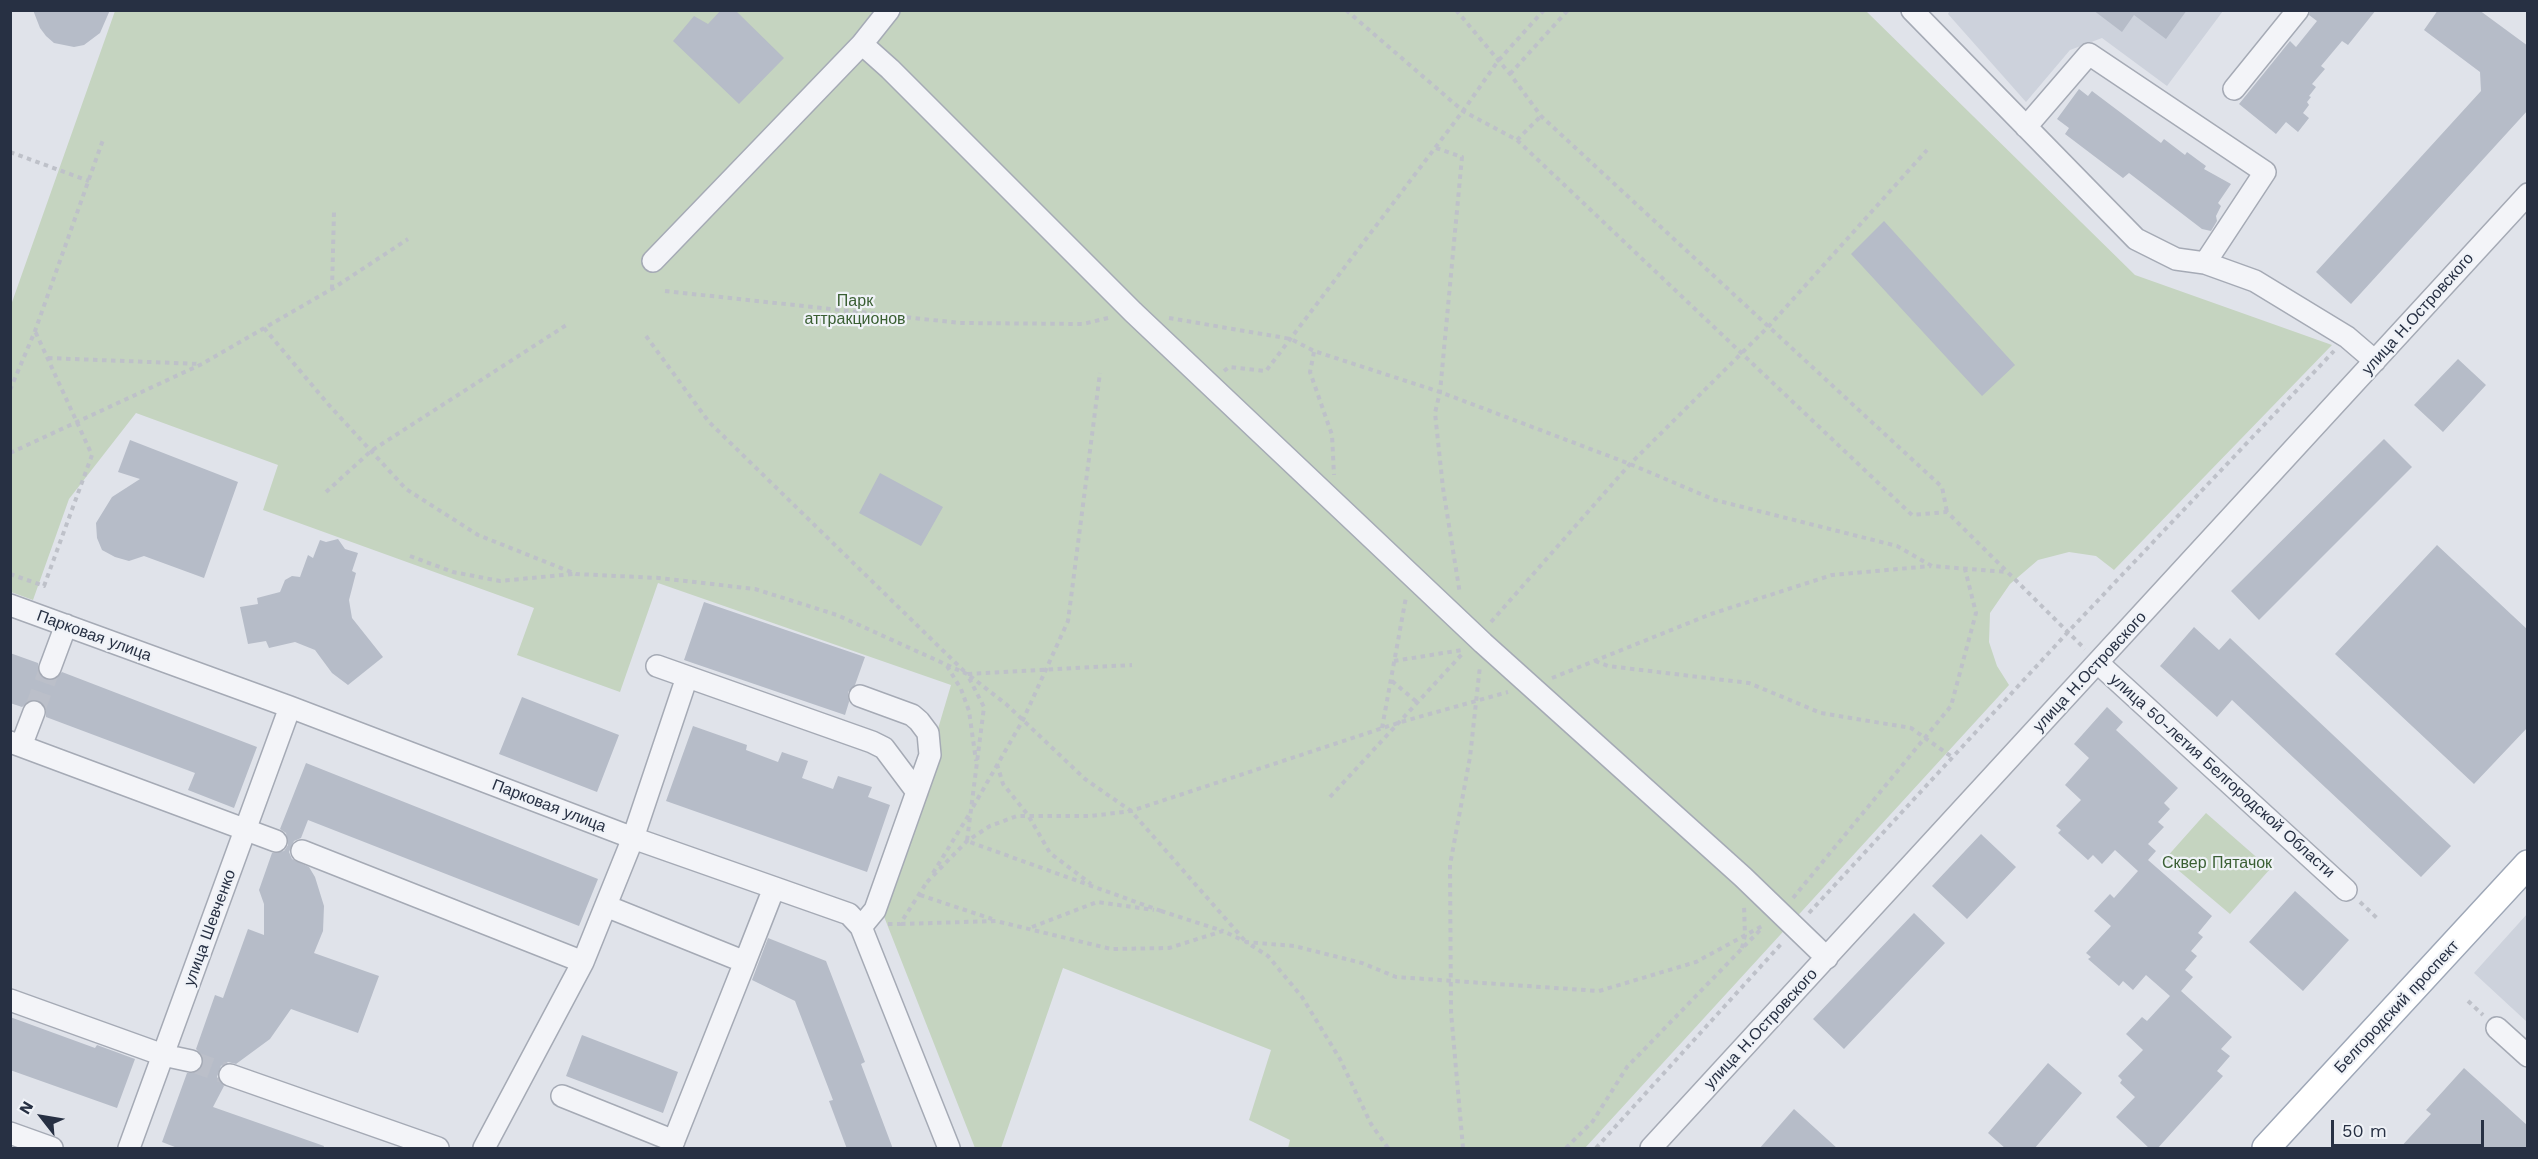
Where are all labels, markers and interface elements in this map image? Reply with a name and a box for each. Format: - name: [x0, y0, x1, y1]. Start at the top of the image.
- street label: улица Н.Островского: [2358, 249, 2478, 379]
- park label: Парк аттракционов: [804, 291, 906, 329]
- street label: Парковая улица: [34, 606, 154, 666]
- street label: улица Н.Островского: [2029, 608, 2151, 736]
- street label: улица 50-летия Белгородской Области: [2106, 670, 2338, 882]
- street label: Парковая улица: [489, 775, 609, 837]
- park label: Сквер Пятачок: [2162, 853, 2272, 873]
- street label: улица Шевченко: [180, 867, 240, 989]
- street label: Белгородский проспект: [2331, 937, 2463, 1077]
- street label: улица Н.Островского: [1700, 965, 1822, 1093]
- north arrow: [12, 1087, 72, 1147]
- text: N: [15, 1098, 37, 1117]
- scale bar: [2334, 1108, 2487, 1146]
- text: 50 m: [2342, 1120, 2387, 1141]

